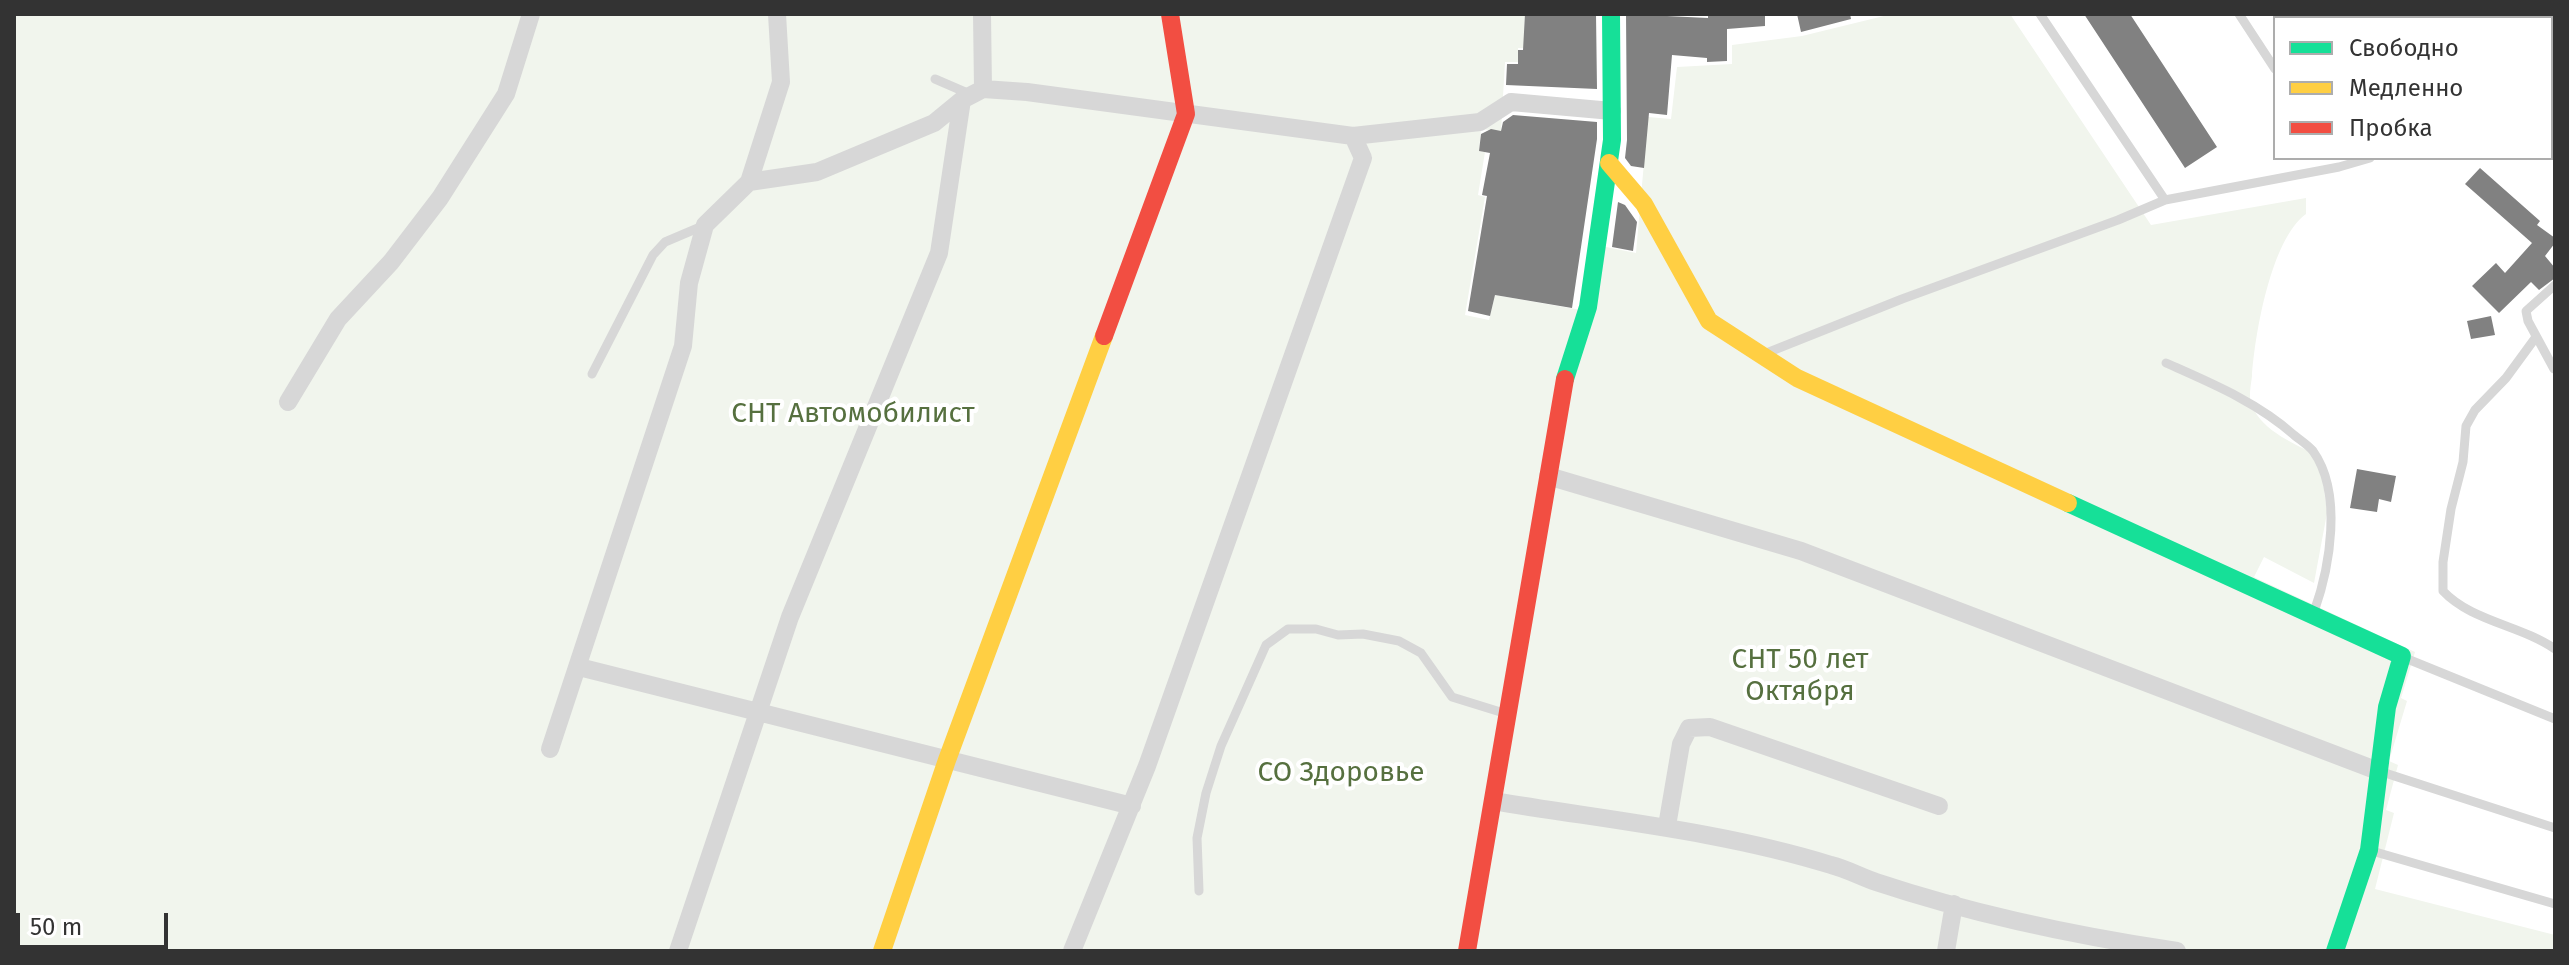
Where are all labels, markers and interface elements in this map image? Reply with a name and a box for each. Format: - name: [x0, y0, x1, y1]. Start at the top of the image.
- legend: [2273, 16, 2553, 160]
- text: Свободно: [2349, 34, 2459, 62]
- text: Медленно: [2349, 74, 2463, 102]
- text: Пробка: [2349, 114, 2433, 142]
- park label: СНТ Автомобилист: [731, 397, 975, 431]
- park label: СНТ 50 лет Октября: [1731, 643, 1869, 709]
- park label: СО Здоровье: [1258, 756, 1424, 790]
- scale bar: [20, 897, 172, 947]
- text: 50 m: [30, 913, 82, 941]

